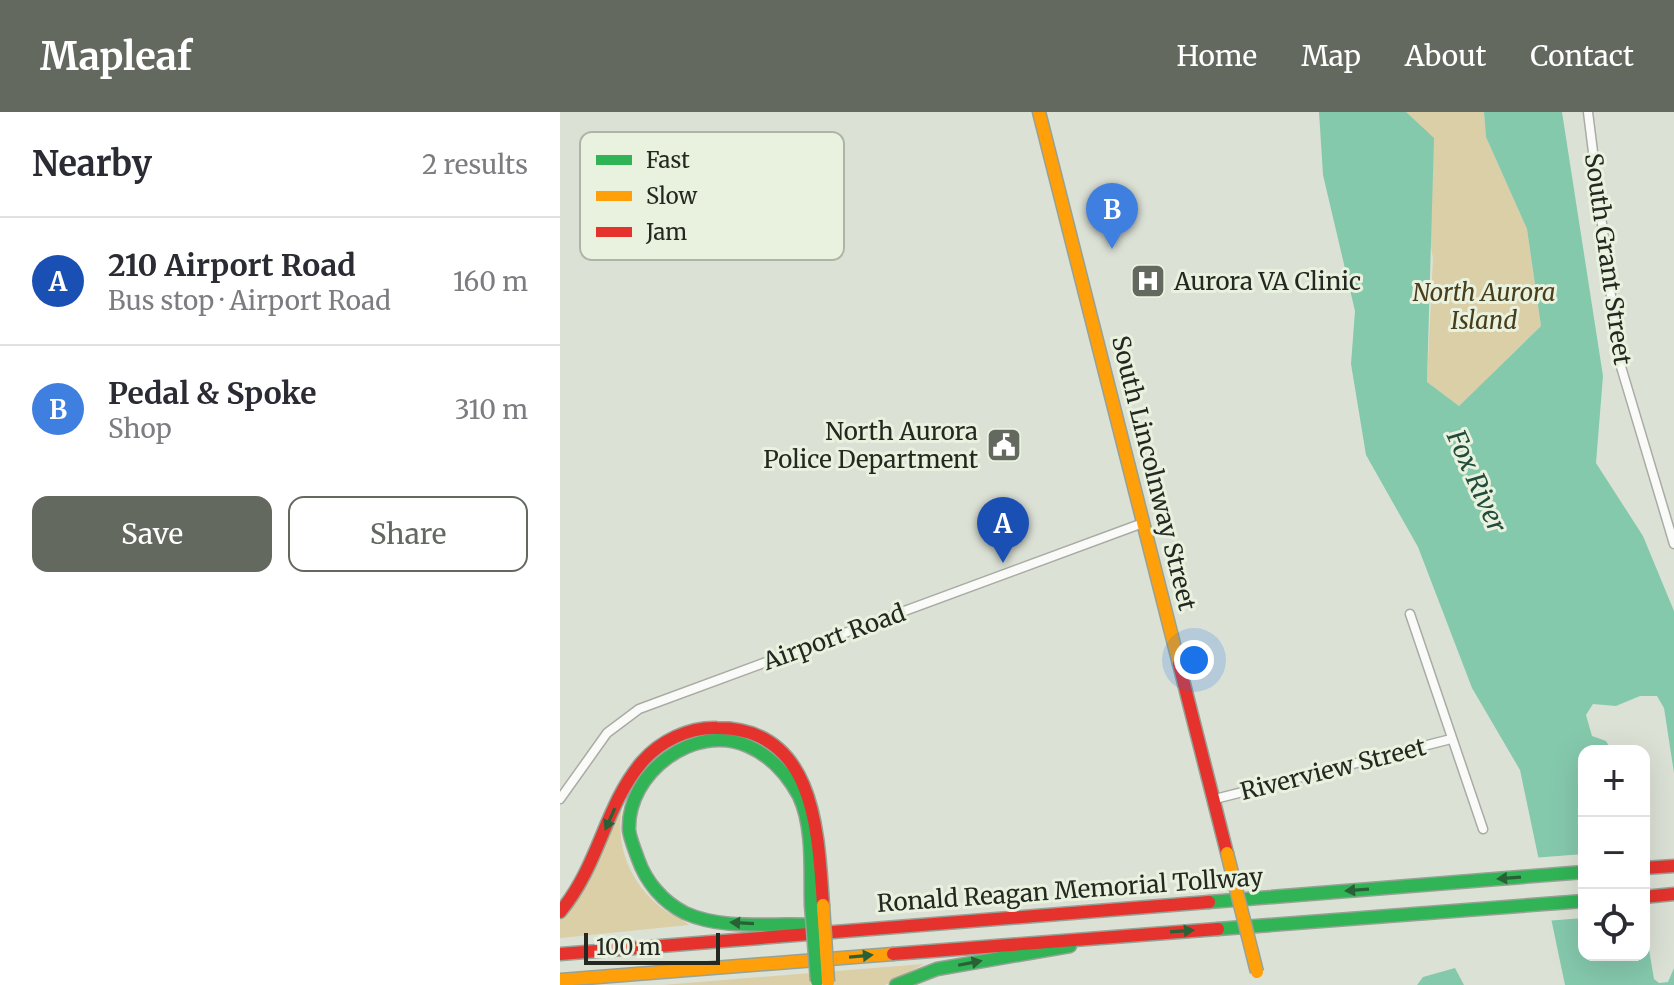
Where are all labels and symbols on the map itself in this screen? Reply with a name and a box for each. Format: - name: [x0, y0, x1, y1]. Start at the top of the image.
- legend: [580, 132, 844, 260]
- text: Fast: [646, 146, 690, 174]
- street label: South Grant Street: [1578, 151, 1638, 368]
- text: Slow: [646, 182, 697, 210]
- pin: B: [1086, 183, 1138, 249]
- text: Jam: [645, 218, 687, 246]
- hospital icon: Aurora VA Clinic: [1129, 262, 1167, 300]
- place label: Aurora VA Clinic: [1173, 266, 1361, 297]
- park label: North Aurora Island: [1413, 277, 1555, 336]
- street label: South Lincolnway Street: [1105, 332, 1203, 614]
- place label: North Aurora Police Department: [763, 416, 979, 475]
- water label: Fox River: [1439, 424, 1514, 538]
- public building icon: North Aurora Police Department: [985, 426, 1023, 464]
- pin: A: [977, 497, 1029, 563]
- street label: Airport Road: [758, 597, 909, 677]
- your location: [1174, 640, 1214, 680]
- street label: Riverview Street: [1237, 731, 1430, 807]
- one-way arrow: [603, 807, 616, 831]
- street label: Ronald Reagan Memorial Tollway: [876, 861, 1264, 919]
- one-way arrow: [1496, 872, 1521, 885]
- one-way arrow: [1344, 884, 1369, 897]
- one-way arrow: [729, 916, 754, 929]
- one-way arrow: [1170, 924, 1195, 937]
- scale bar: [584, 929, 720, 965]
- one-way arrow: [849, 949, 874, 962]
- one-way arrow: [958, 956, 983, 968]

